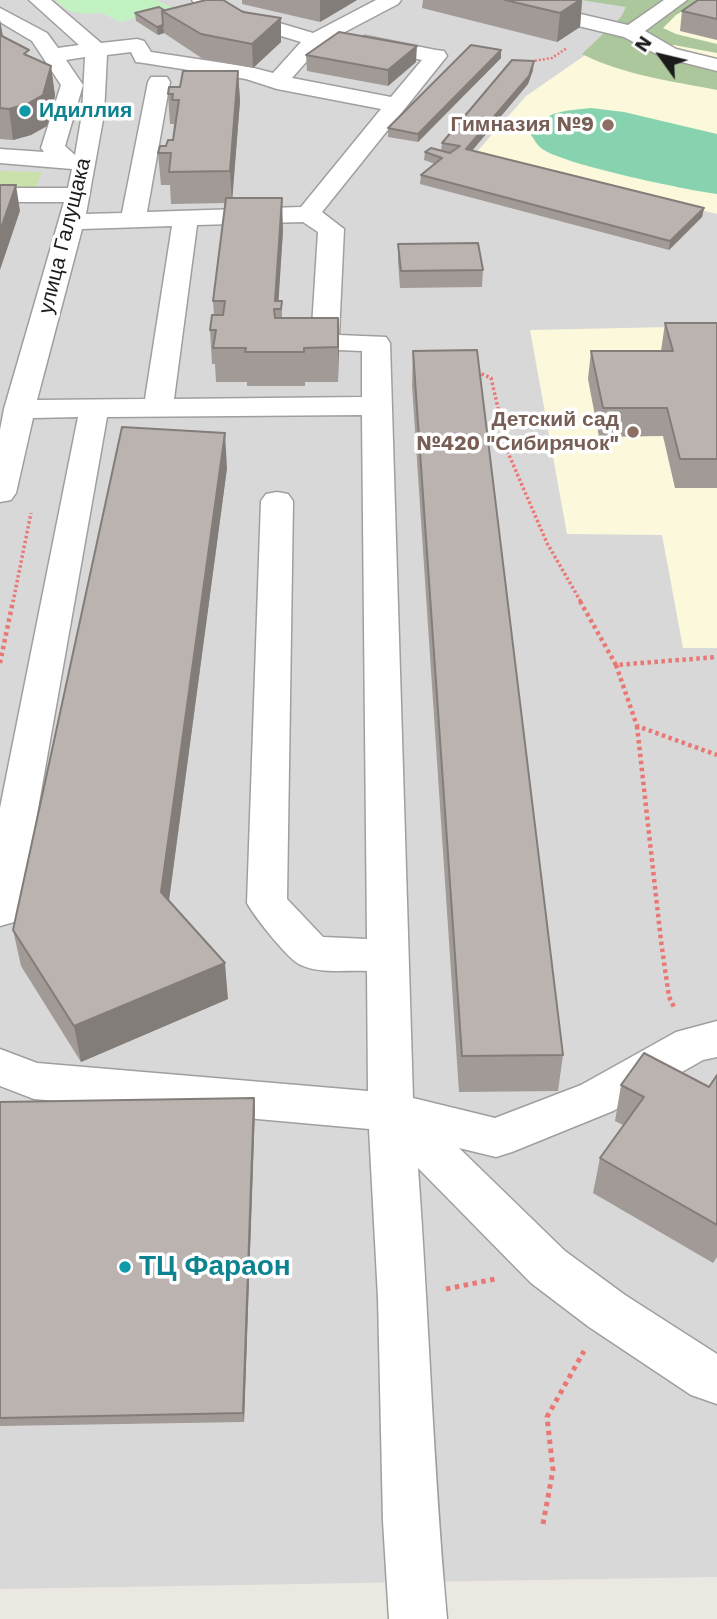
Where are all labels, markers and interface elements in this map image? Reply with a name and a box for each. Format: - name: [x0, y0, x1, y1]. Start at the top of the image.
- north arrow: [626, 21, 696, 91]
- text: N: [630, 32, 657, 56]
- place label: Идиллия: [39, 98, 132, 124]
- marker: Идиллия: [17, 103, 33, 119]
- place label: Гимназия №9: [451, 112, 594, 138]
- marker: Гимназия №9: [600, 117, 616, 133]
- street label: улица Галущака: [33, 155, 97, 317]
- place label: Детский сад №420 "Сибирячок": [416, 407, 619, 457]
- marker: Детский сад №420 "Сибирячок": [625, 424, 641, 440]
- place label: ТЦ Фараон: [139, 1250, 291, 1284]
- marker: ТЦ Фараон: [117, 1259, 133, 1275]

